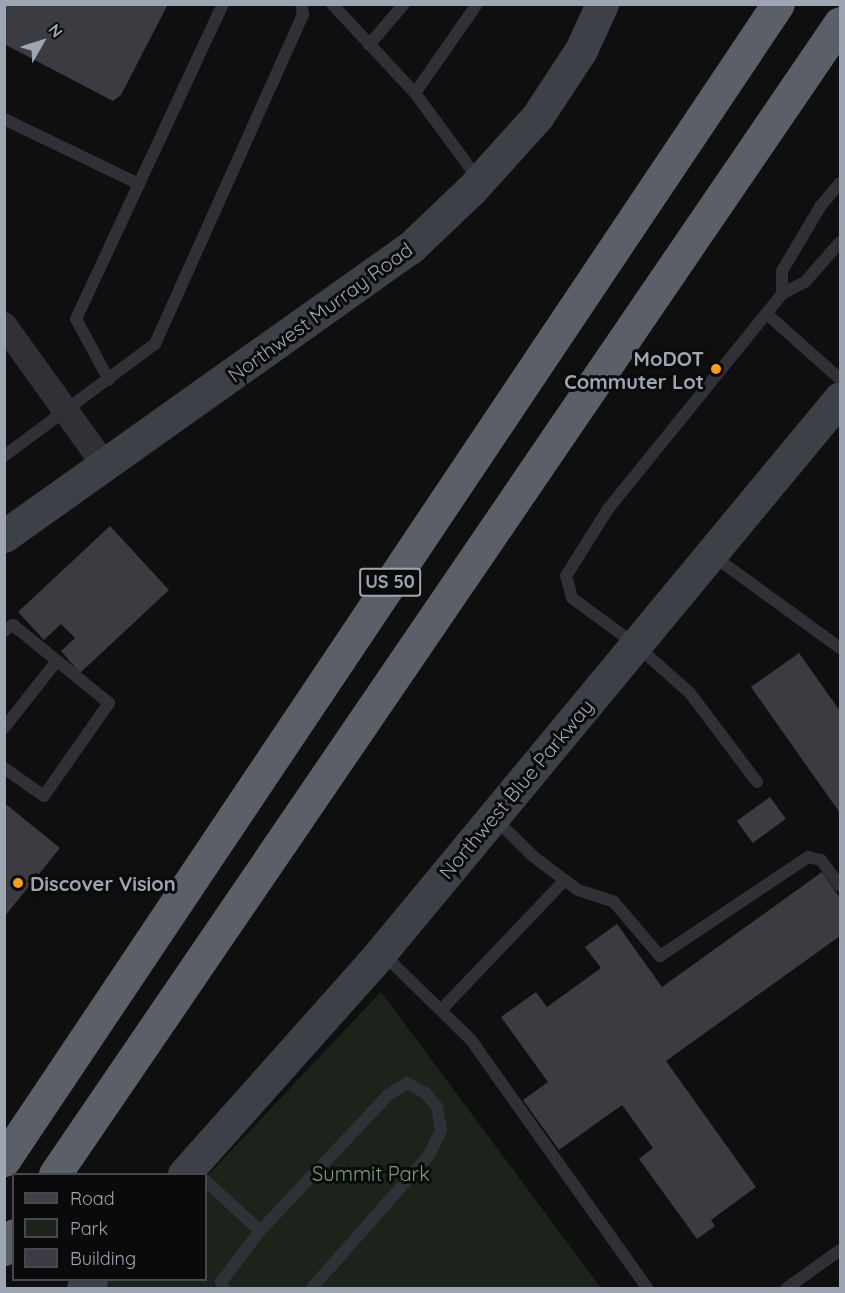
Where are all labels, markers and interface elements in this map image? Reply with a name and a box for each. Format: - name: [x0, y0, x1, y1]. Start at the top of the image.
- north arrow: [12, 12, 72, 72]
- text: N: [45, 20, 67, 42]
- street label: Northwest Murray Road: [223, 237, 417, 387]
- place label: MoDOT Commuter Lot: [564, 346, 704, 393]
- marker: MoDOT Commuter Lot: [709, 362, 723, 376]
- road number: US 50: [358, 567, 422, 597]
- street label: Northwest Blue Parkway: [434, 694, 598, 884]
- place label: Discover Vision: [30, 871, 176, 895]
- marker: Discover Vision: [11, 876, 25, 890]
- park label: Summit Park: [312, 1161, 430, 1185]
- legend: [12, 1173, 207, 1281]
- text: Road: [70, 1187, 115, 1210]
- text: Park: [70, 1217, 108, 1240]
- text: Building: [70, 1247, 136, 1270]

